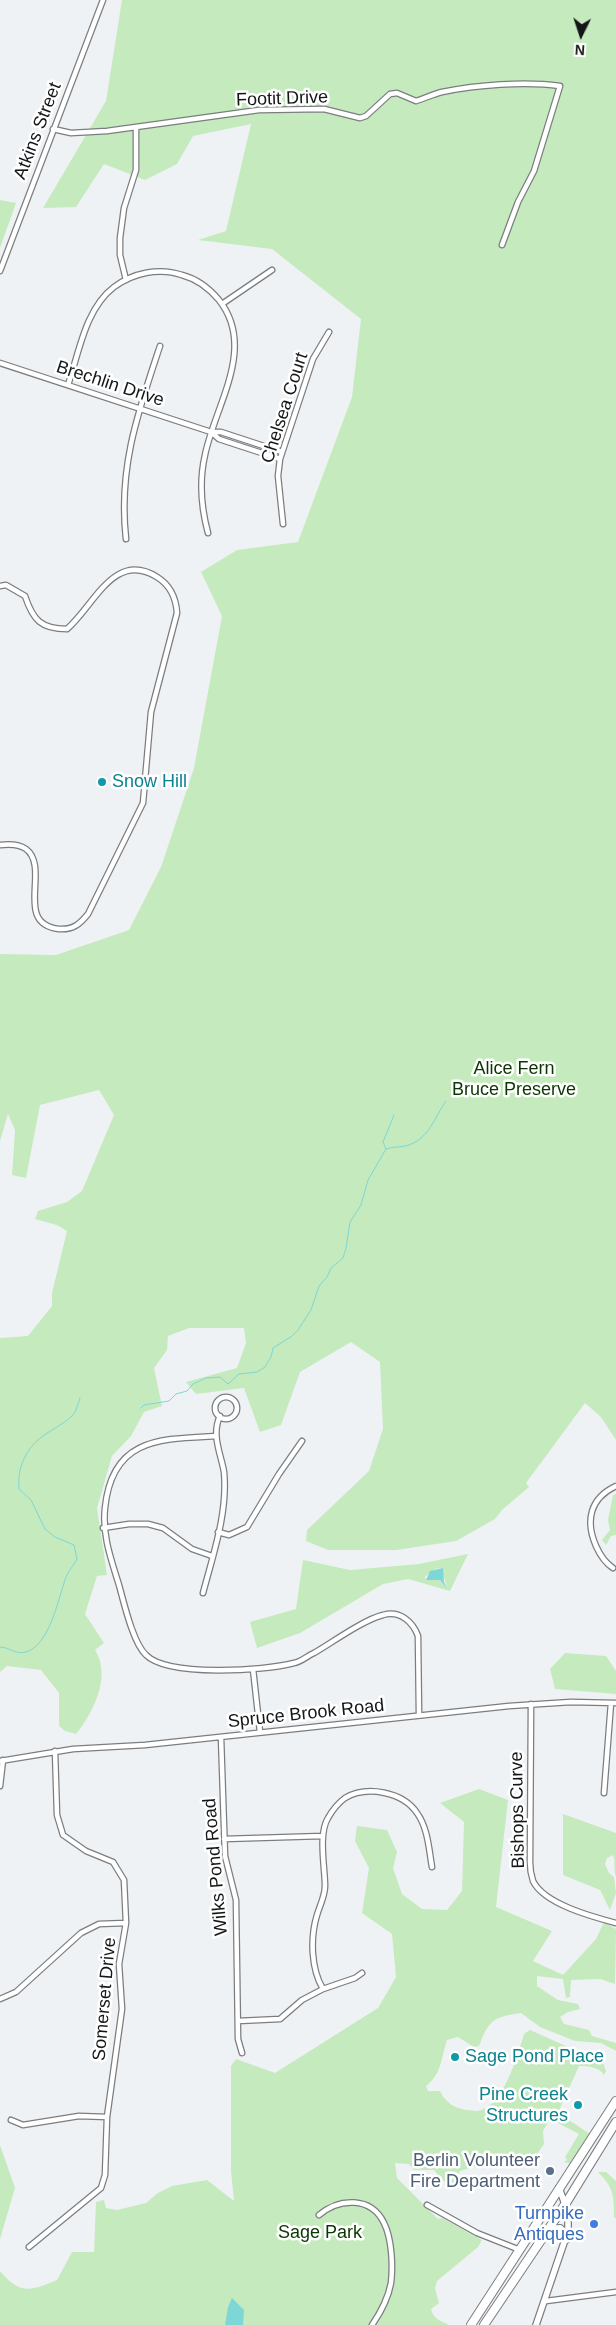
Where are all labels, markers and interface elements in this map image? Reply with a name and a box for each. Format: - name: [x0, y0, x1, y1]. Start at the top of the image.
- north arrow: [556, 10, 606, 60]
- text: N: [574, 42, 586, 58]
- street label: Atkins Street: [10, 79, 66, 183]
- street label: Footit Drive: [236, 87, 328, 111]
- street label: Chelsea Court: [257, 350, 313, 466]
- street label: Brechlin Drive: [53, 356, 167, 412]
- place label: Snow Hill: [112, 771, 187, 793]
- marker: Snow Hill: [96, 776, 108, 788]
- park label: Alice Fern Bruce Preserve: [452, 1058, 576, 1100]
- street label: Spruce Brook Road: [227, 1695, 385, 1733]
- street label: Bishops Curve: [506, 1751, 530, 1869]
- street label: Wilks Pond Road: [199, 1797, 233, 1937]
- street label: Somerset Drive: [89, 1936, 121, 2062]
- place label: Sage Pond Place: [465, 2046, 604, 2068]
- marker: Sage Pond Place: [449, 2051, 461, 2063]
- place label: Pine Creek Structures: [479, 2084, 568, 2126]
- marker: Pine Creek Structures: [572, 2099, 584, 2111]
- place label: Berlin Volunteer Fire Department: [410, 2150, 540, 2192]
- marker: Berlin Volunteer Fire Department: [544, 2165, 556, 2177]
- place label: Turnpike Antiques: [514, 2203, 584, 2246]
- marker: Turnpike Antiques: [588, 2218, 600, 2230]
- park label: Sage Park: [278, 2222, 362, 2244]

